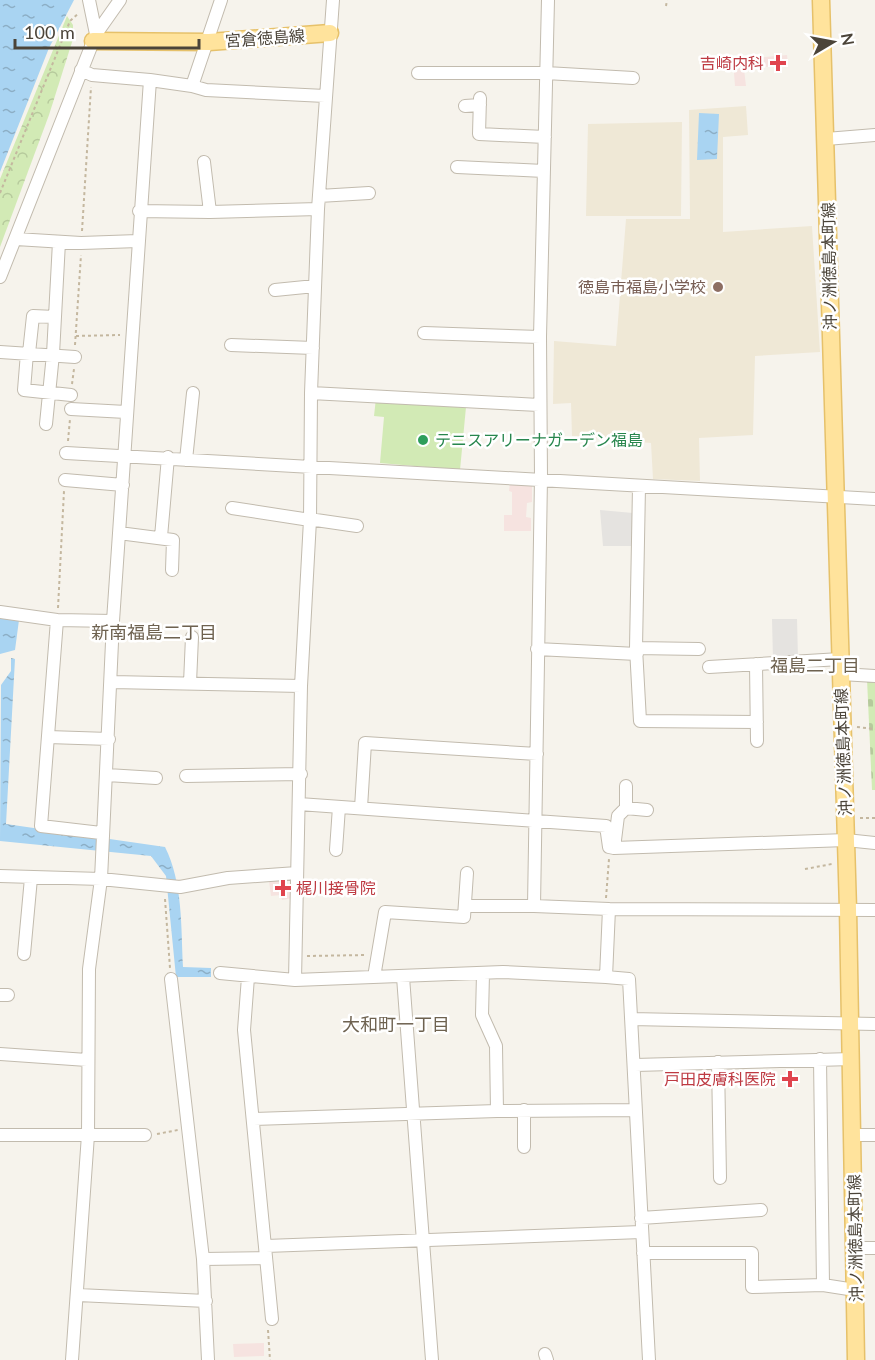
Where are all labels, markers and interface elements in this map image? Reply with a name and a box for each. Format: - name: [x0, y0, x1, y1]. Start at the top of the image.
- scale bar: [15, 12, 200, 50]
- north arrow: [803, 12, 863, 72]
- text: 100 m: [24, 21, 75, 43]
- street label: 宮倉徳島線: [224, 25, 306, 50]
- text: N: [838, 32, 859, 47]
- place label: 吉崎内科: [700, 53, 764, 72]
- marker: 吉崎内科: [769, 54, 787, 72]
- street label: 沖ノ洲徳島本町線: [818, 202, 839, 330]
- place label: 徳島市福島小学校: [578, 277, 706, 296]
- marker: 徳島市福島小学校: [711, 280, 725, 294]
- place label: テニスアリーナガーデン福島: [435, 430, 643, 449]
- marker: テニスアリーナガーデン福島: [416, 433, 430, 447]
- district label: 新南福島二丁目: [91, 621, 217, 643]
- district label: 福島二丁目: [770, 654, 860, 676]
- street label: 沖ノ洲徳島本町線: [831, 688, 854, 816]
- place label: 梶川接骨院: [296, 878, 376, 897]
- marker: 梶川接骨院: [274, 879, 292, 897]
- district label: 大和町一丁目: [342, 1013, 450, 1035]
- place label: 戸田皮膚科医院: [664, 1069, 776, 1088]
- marker: 戸田皮膚科医院: [781, 1070, 799, 1088]
- street label: 沖ノ洲徳島本町線: [844, 1174, 865, 1302]

